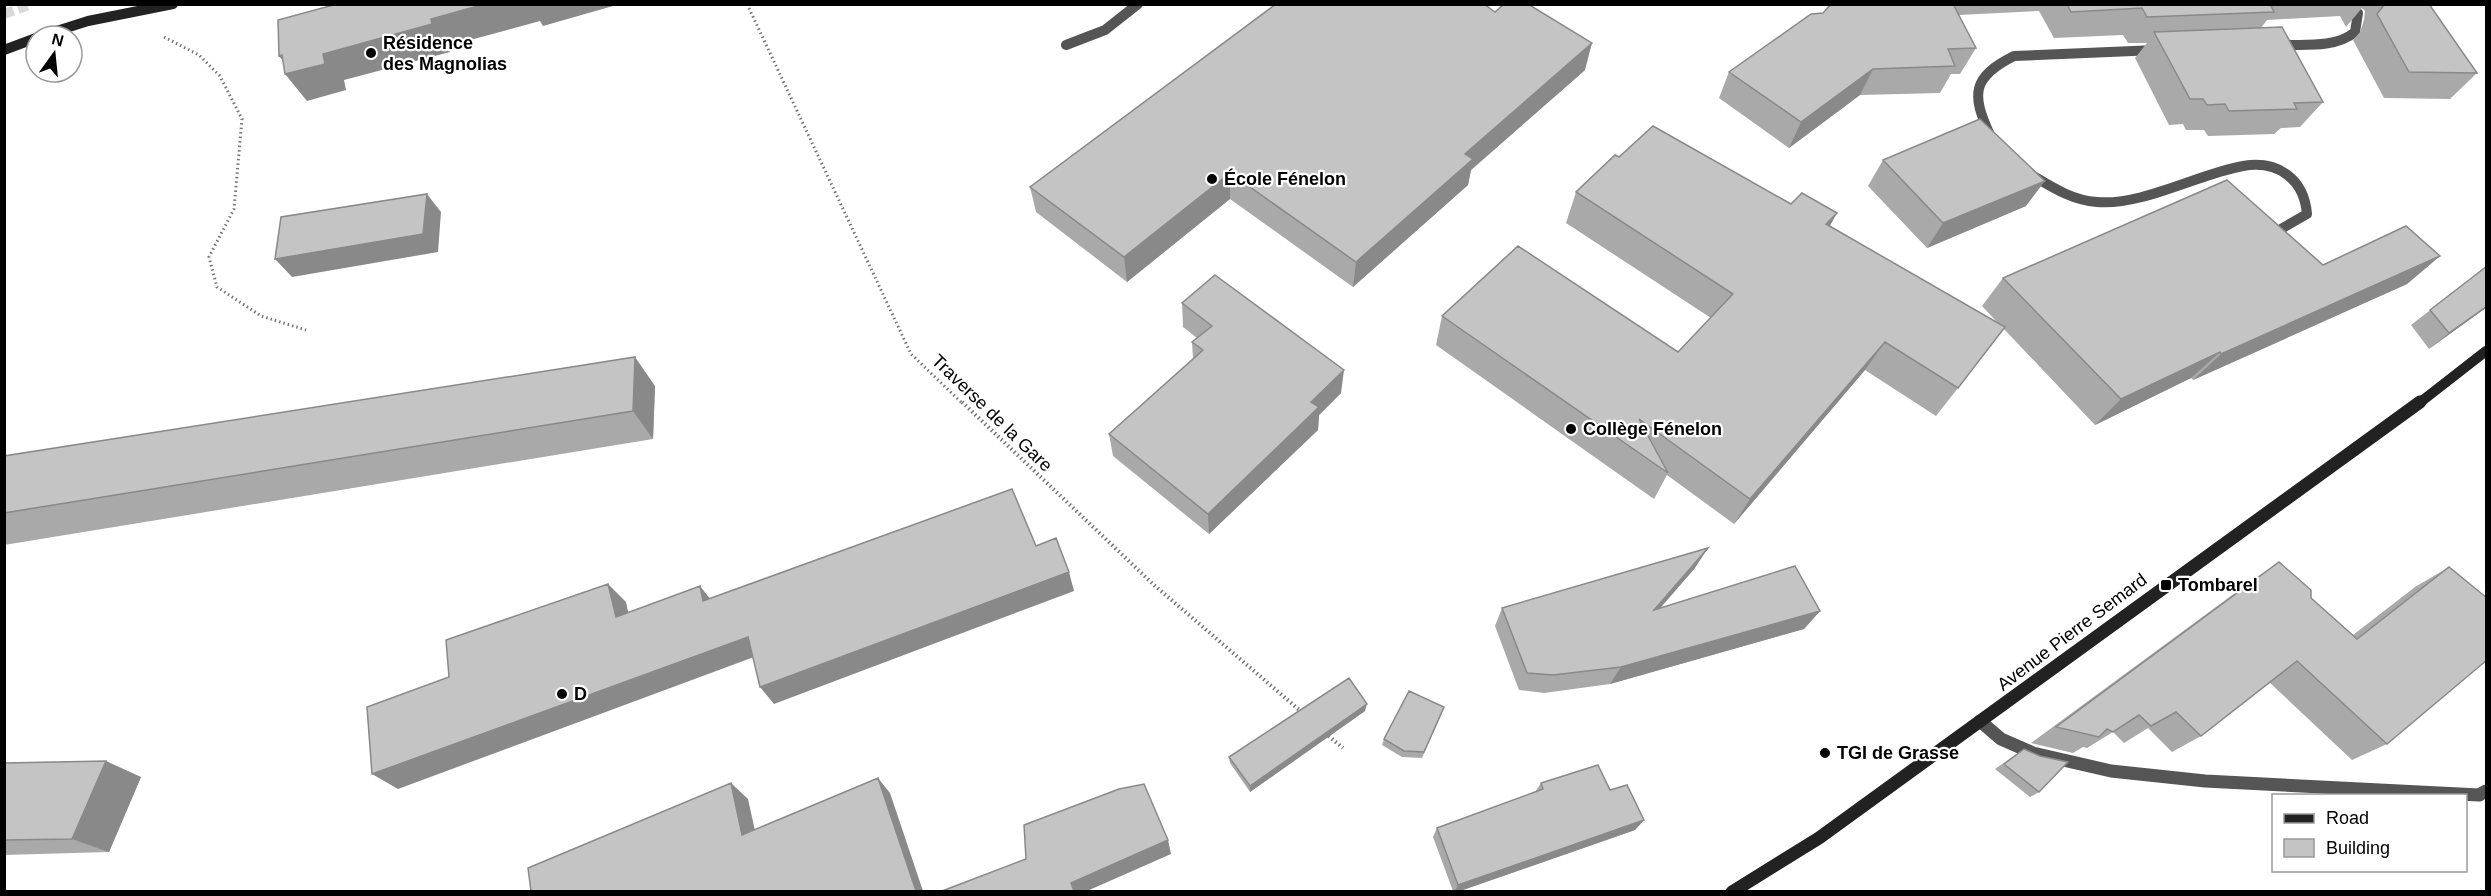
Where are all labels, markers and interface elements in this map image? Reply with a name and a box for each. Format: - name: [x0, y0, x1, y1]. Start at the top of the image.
- north arrow: [24, 24, 84, 84]
- text: N: [50, 30, 66, 50]
- place label: Résidence des Magnolias: [383, 33, 507, 74]
- marker: Résidence des Magnolias: [364, 46, 378, 60]
- place label: École Fénelon: [1224, 168, 1346, 189]
- marker: École Fénelon: [1205, 172, 1219, 186]
- street label: Traverse de la Gare: [928, 350, 1056, 476]
- place label: Collège Fénelon: [1583, 419, 1722, 439]
- marker: Collège Fénelon: [1564, 422, 1578, 436]
- street label: Avenue Pierre Semard: [1993, 569, 2151, 695]
- place label: Tombarel: [2178, 575, 2258, 595]
- marker: Tombarel: [2159, 578, 2173, 592]
- place label: D: [574, 684, 587, 704]
- marker: D: [555, 687, 569, 701]
- place label: TGI de Grasse: [1837, 743, 1959, 763]
- marker: TGI de Grasse: [1818, 746, 1832, 760]
- legend: [2272, 794, 2467, 872]
- text: Road: [2326, 808, 2369, 828]
- text: Building: [2326, 838, 2390, 858]

